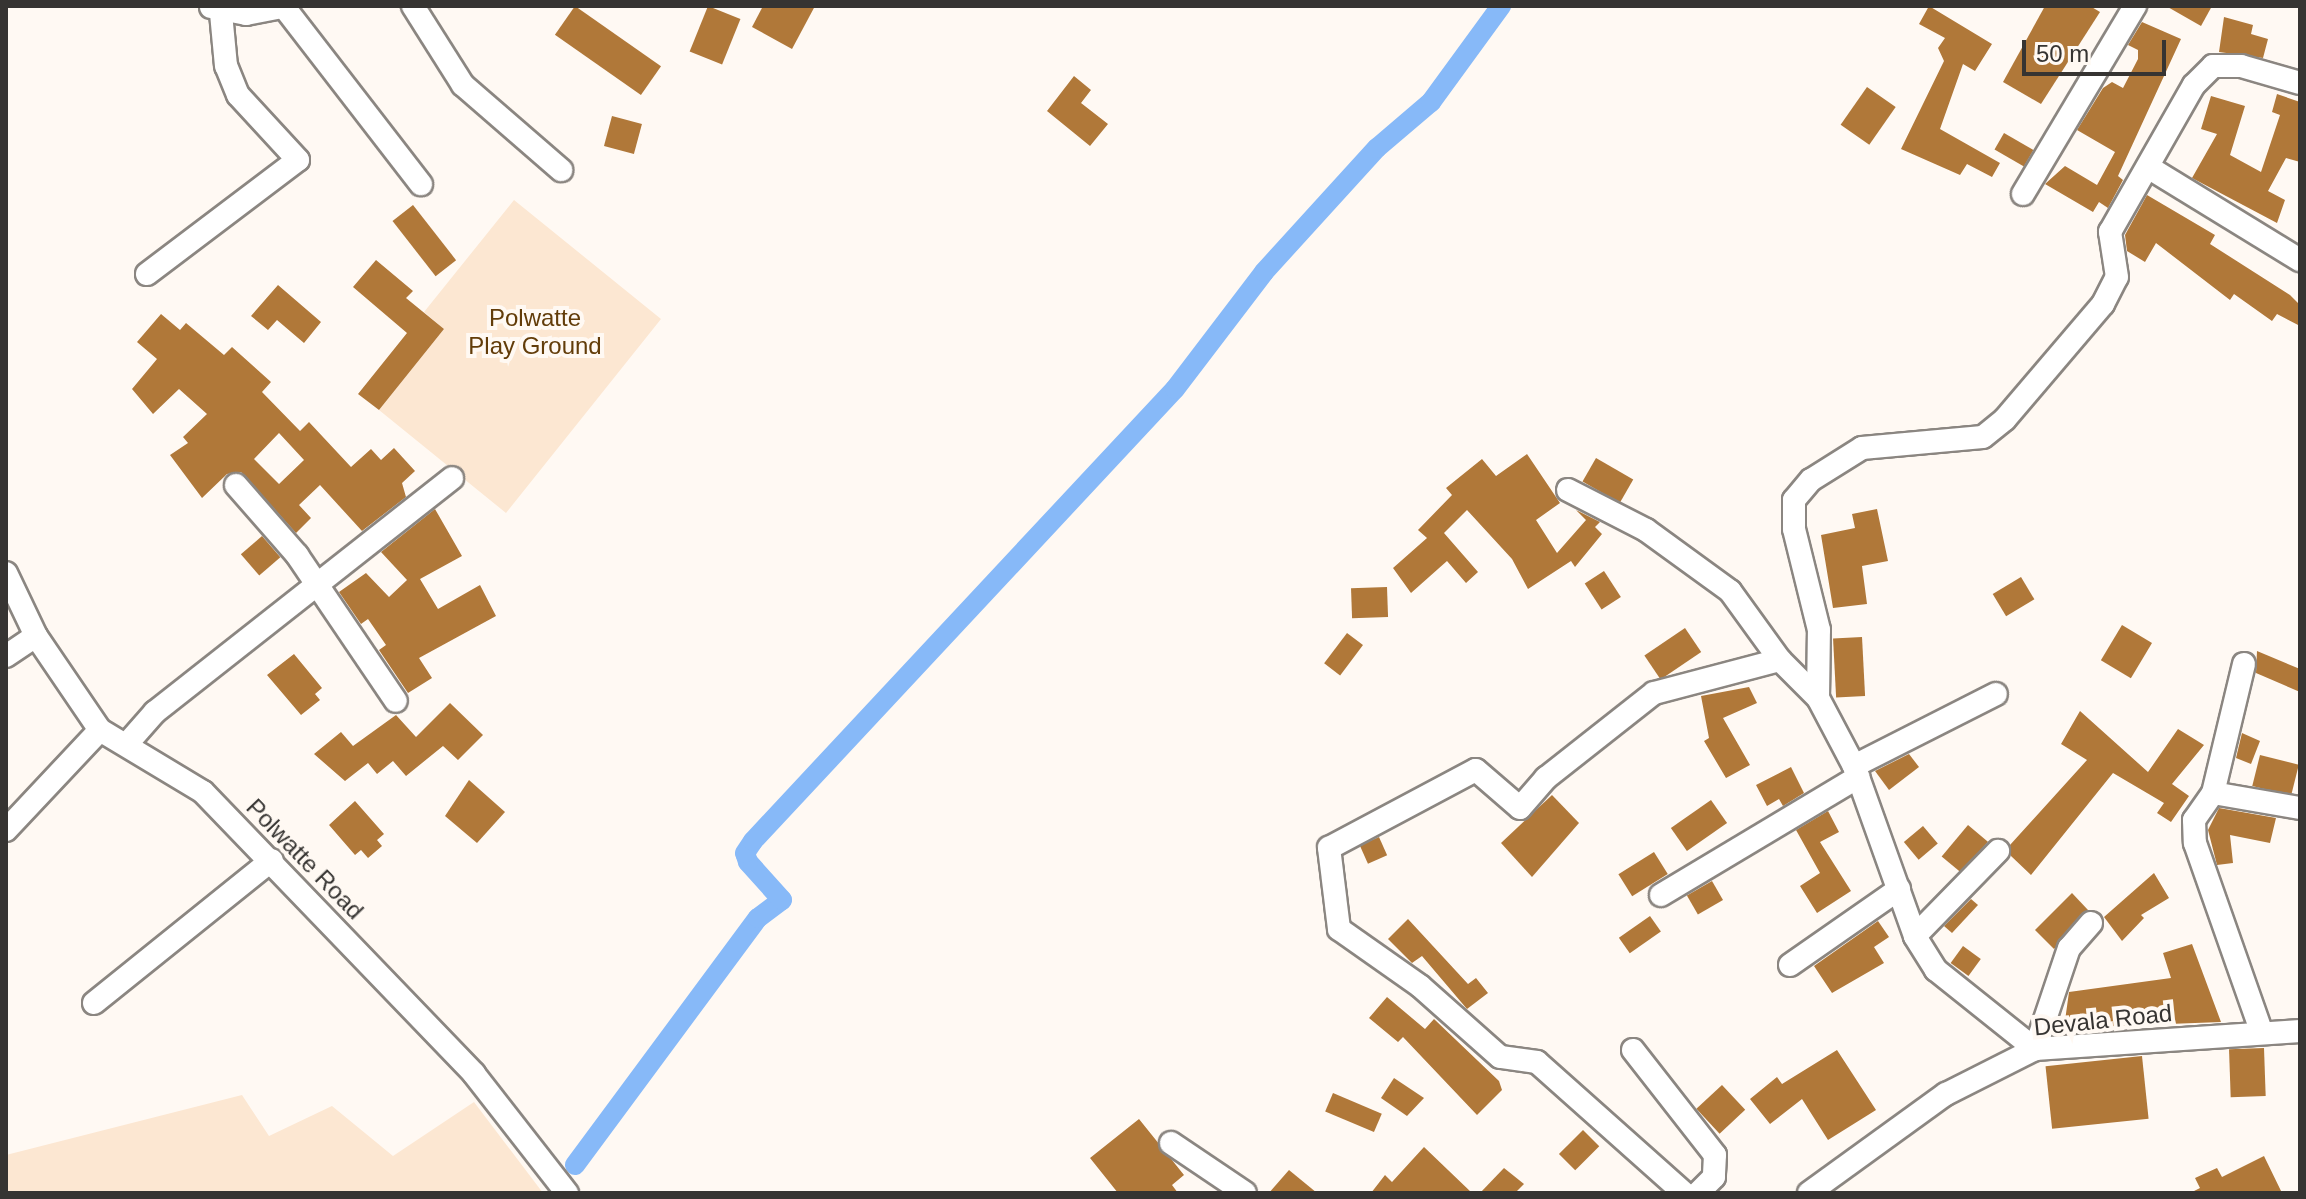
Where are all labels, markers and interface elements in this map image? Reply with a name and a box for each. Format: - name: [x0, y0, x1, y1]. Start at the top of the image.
- scale bar: [2026, 24, 2170, 74]
- text: 50 m: [2036, 40, 2089, 67]
- park label: Polwatte Play Ground: [468, 304, 602, 360]
- street label: Polwatte Road: [240, 793, 370, 925]
- street label: Devala Road: [2032, 998, 2174, 1042]

